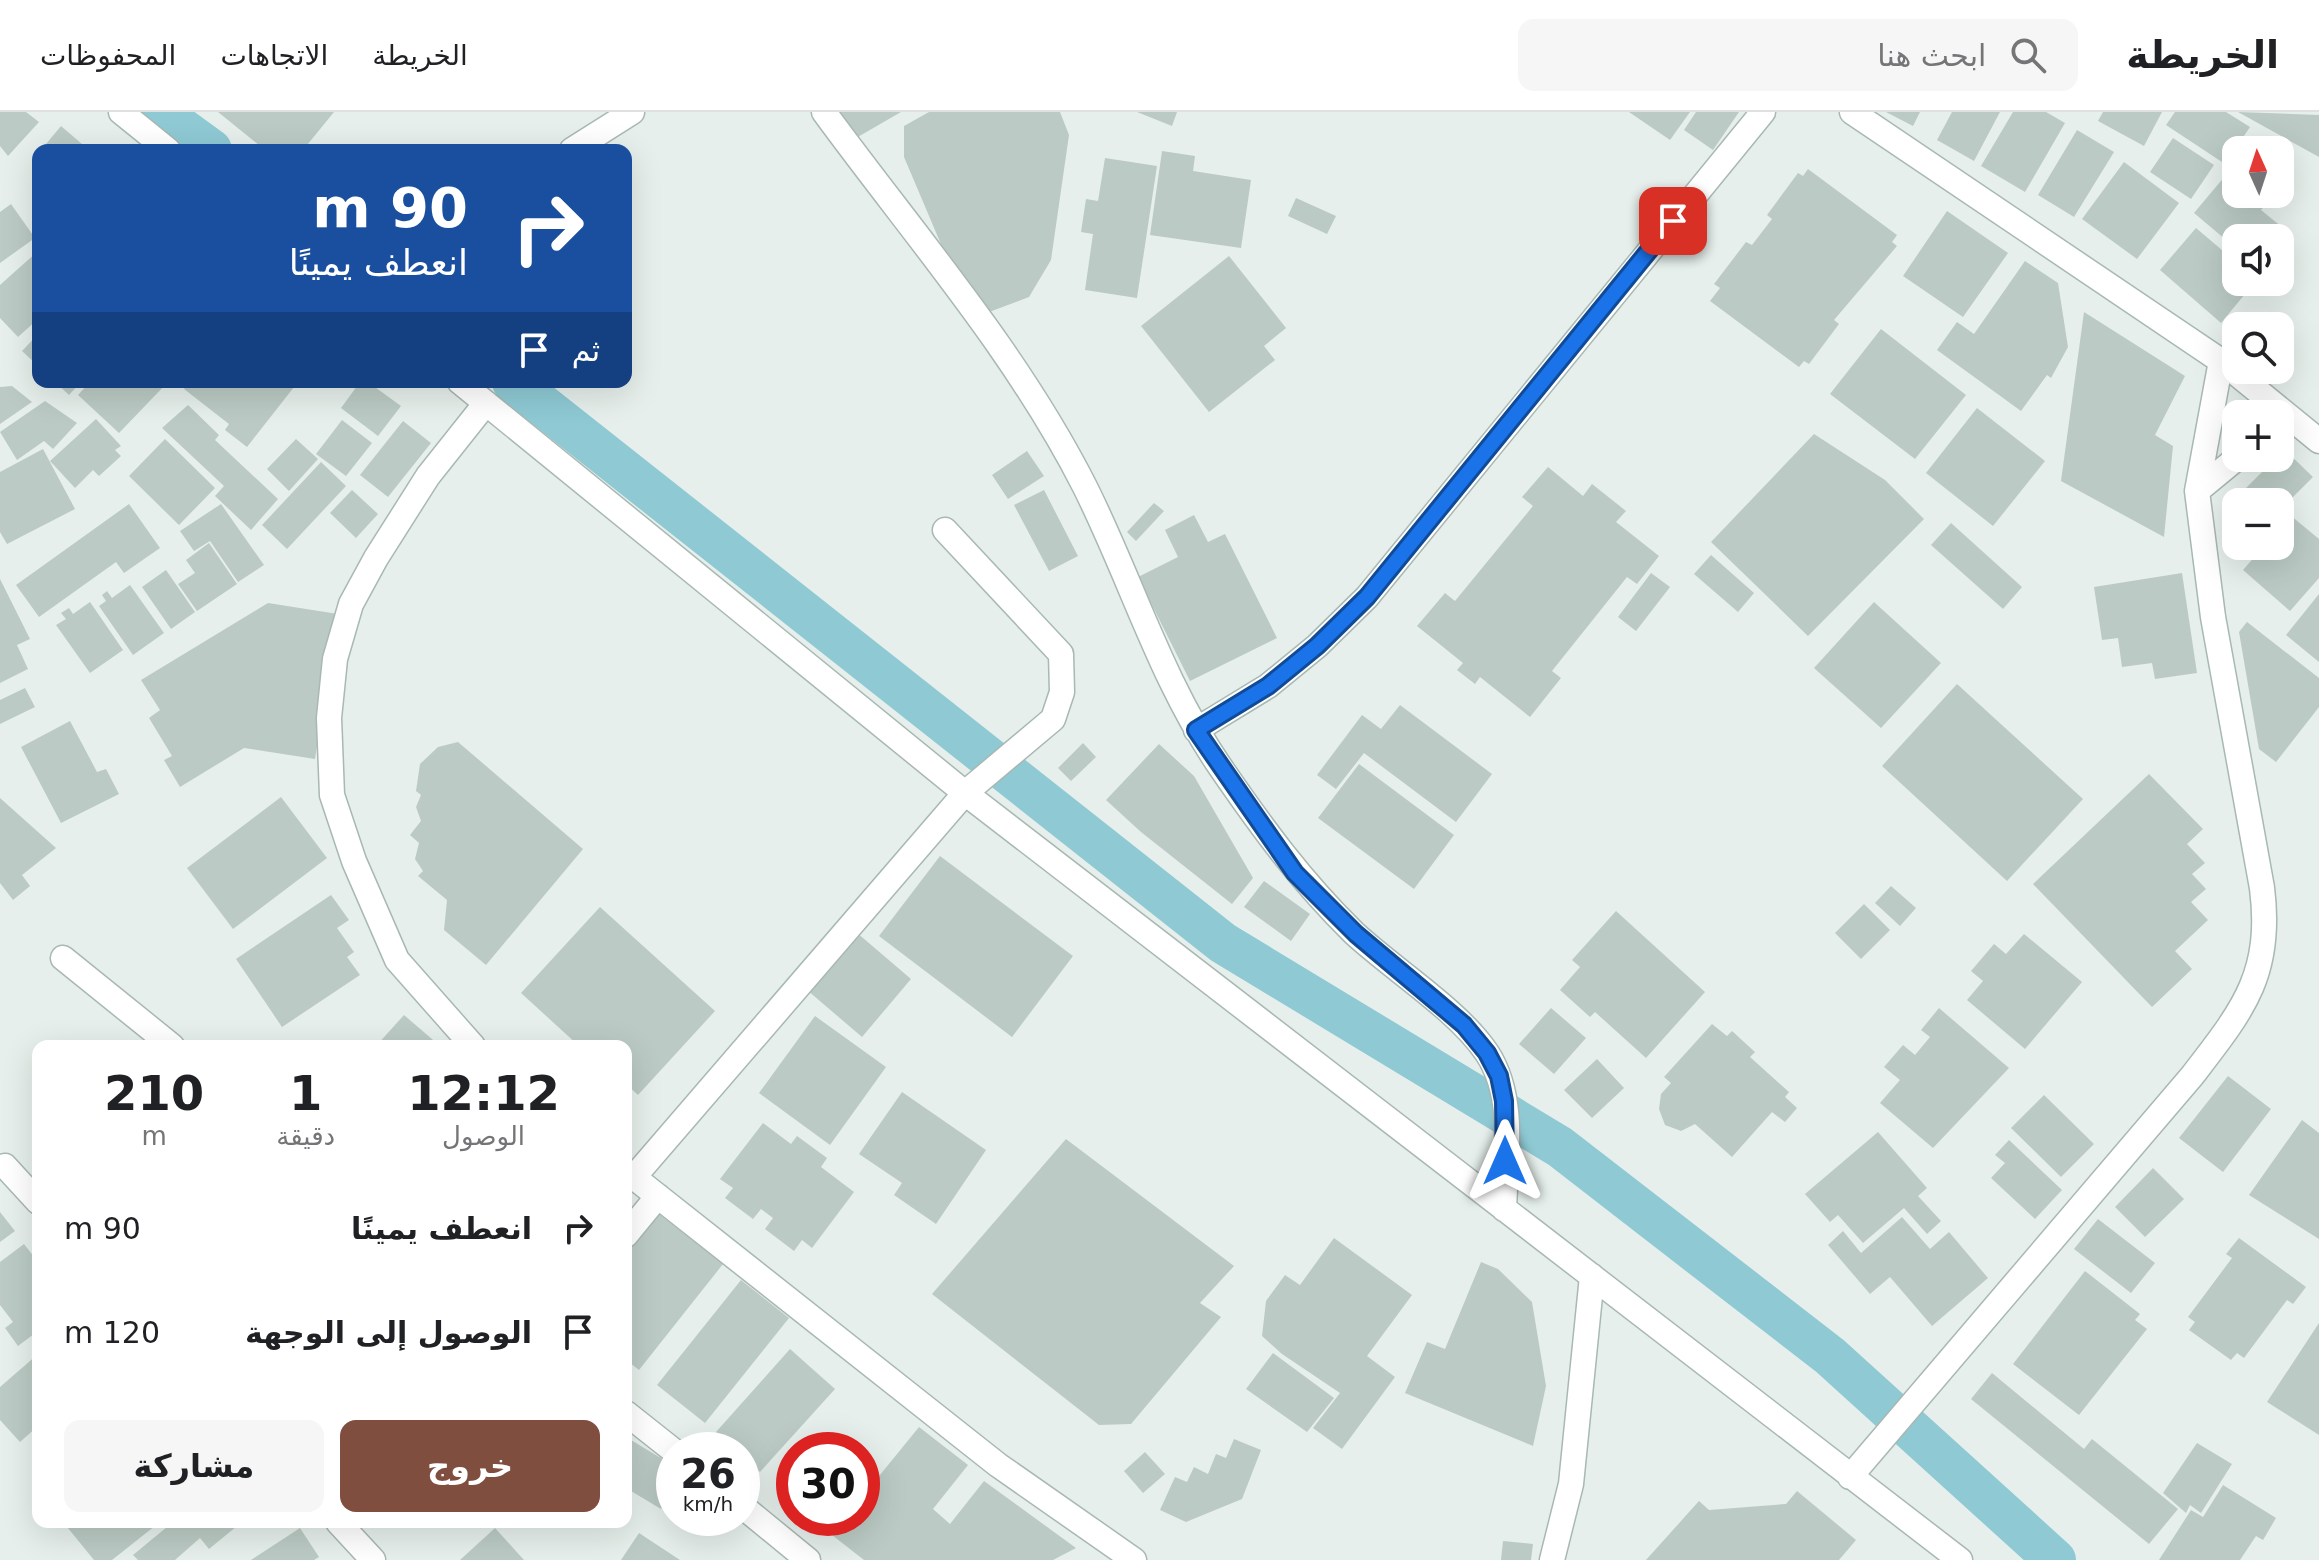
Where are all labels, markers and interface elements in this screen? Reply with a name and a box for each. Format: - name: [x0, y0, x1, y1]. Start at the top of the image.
- search box: [1518, 19, 2078, 91]
- icon: search: [2006, 33, 2050, 77]
- text: الخريطة: [2126, 33, 2279, 77]
- text: ابحث هنا: [1877, 38, 1986, 73]
- text: المحفوظات: [40, 39, 176, 72]
- text: الاتجاهات: [220, 39, 328, 72]
- text: الخريطة: [372, 39, 468, 72]
- north arrow: [2222, 136, 2294, 208]
- map controls: [2222, 136, 2294, 560]
- text: 90 m: [312, 175, 468, 240]
- icon: right: [496, 176, 600, 280]
- pin: [1639, 187, 1707, 255]
- icon: arrive: [1651, 199, 1695, 243]
- button: sound: [2222, 224, 2294, 296]
- text: انعطف يمينًا: [289, 242, 468, 283]
- button: search: [2222, 312, 2294, 384]
- icon: arrive: [512, 328, 556, 372]
- text: ثم: [572, 333, 600, 368]
- button: +: [2222, 400, 2294, 472]
- button: −: [2222, 488, 2294, 560]
- text: 210: [104, 1065, 204, 1121]
- text: 1: [289, 1065, 322, 1121]
- text: 12:12: [407, 1065, 560, 1121]
- position arrow: [1463, 1119, 1547, 1203]
- text: m: [141, 1121, 167, 1151]
- text: دقيقة: [276, 1121, 335, 1151]
- text: الوصول: [442, 1121, 525, 1151]
- icon: right: [556, 1206, 600, 1250]
- text: 90 m: [64, 1211, 141, 1246]
- text: انعطف يمينًا: [351, 1211, 532, 1246]
- icon: arrive: [556, 1310, 600, 1354]
- text: 120 m: [64, 1315, 160, 1350]
- text: الوصول إلى الوجهة: [245, 1315, 532, 1350]
- button: مشاركة: [64, 1420, 324, 1512]
- button: خروج: [340, 1420, 600, 1512]
- speed limit sign: 30: [776, 1432, 880, 1536]
- text: 26: [680, 1451, 736, 1497]
- text: km/h: [683, 1492, 733, 1516]

